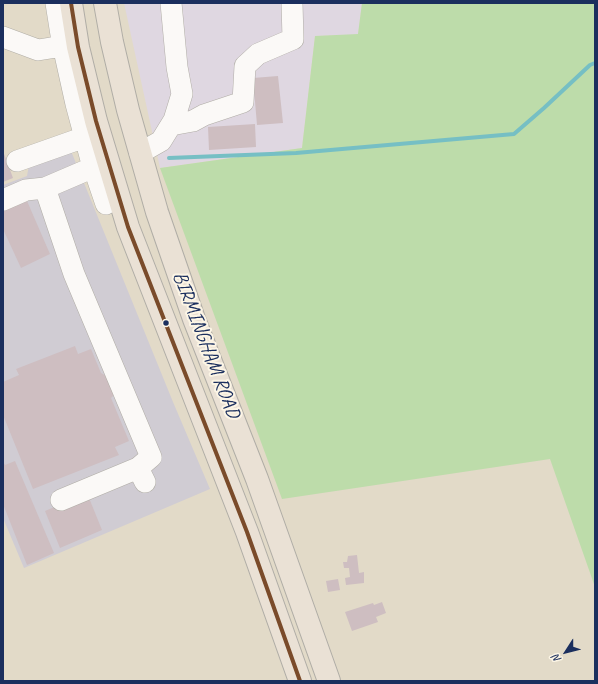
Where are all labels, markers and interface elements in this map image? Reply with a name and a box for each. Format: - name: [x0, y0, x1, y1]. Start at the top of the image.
- street label: BIRMINGHAM ROAD: [167, 268, 245, 422]
- unlabelled marker: [161, 318, 171, 328]
- north arrow: [546, 632, 586, 672]
- text: N: [549, 652, 564, 666]

